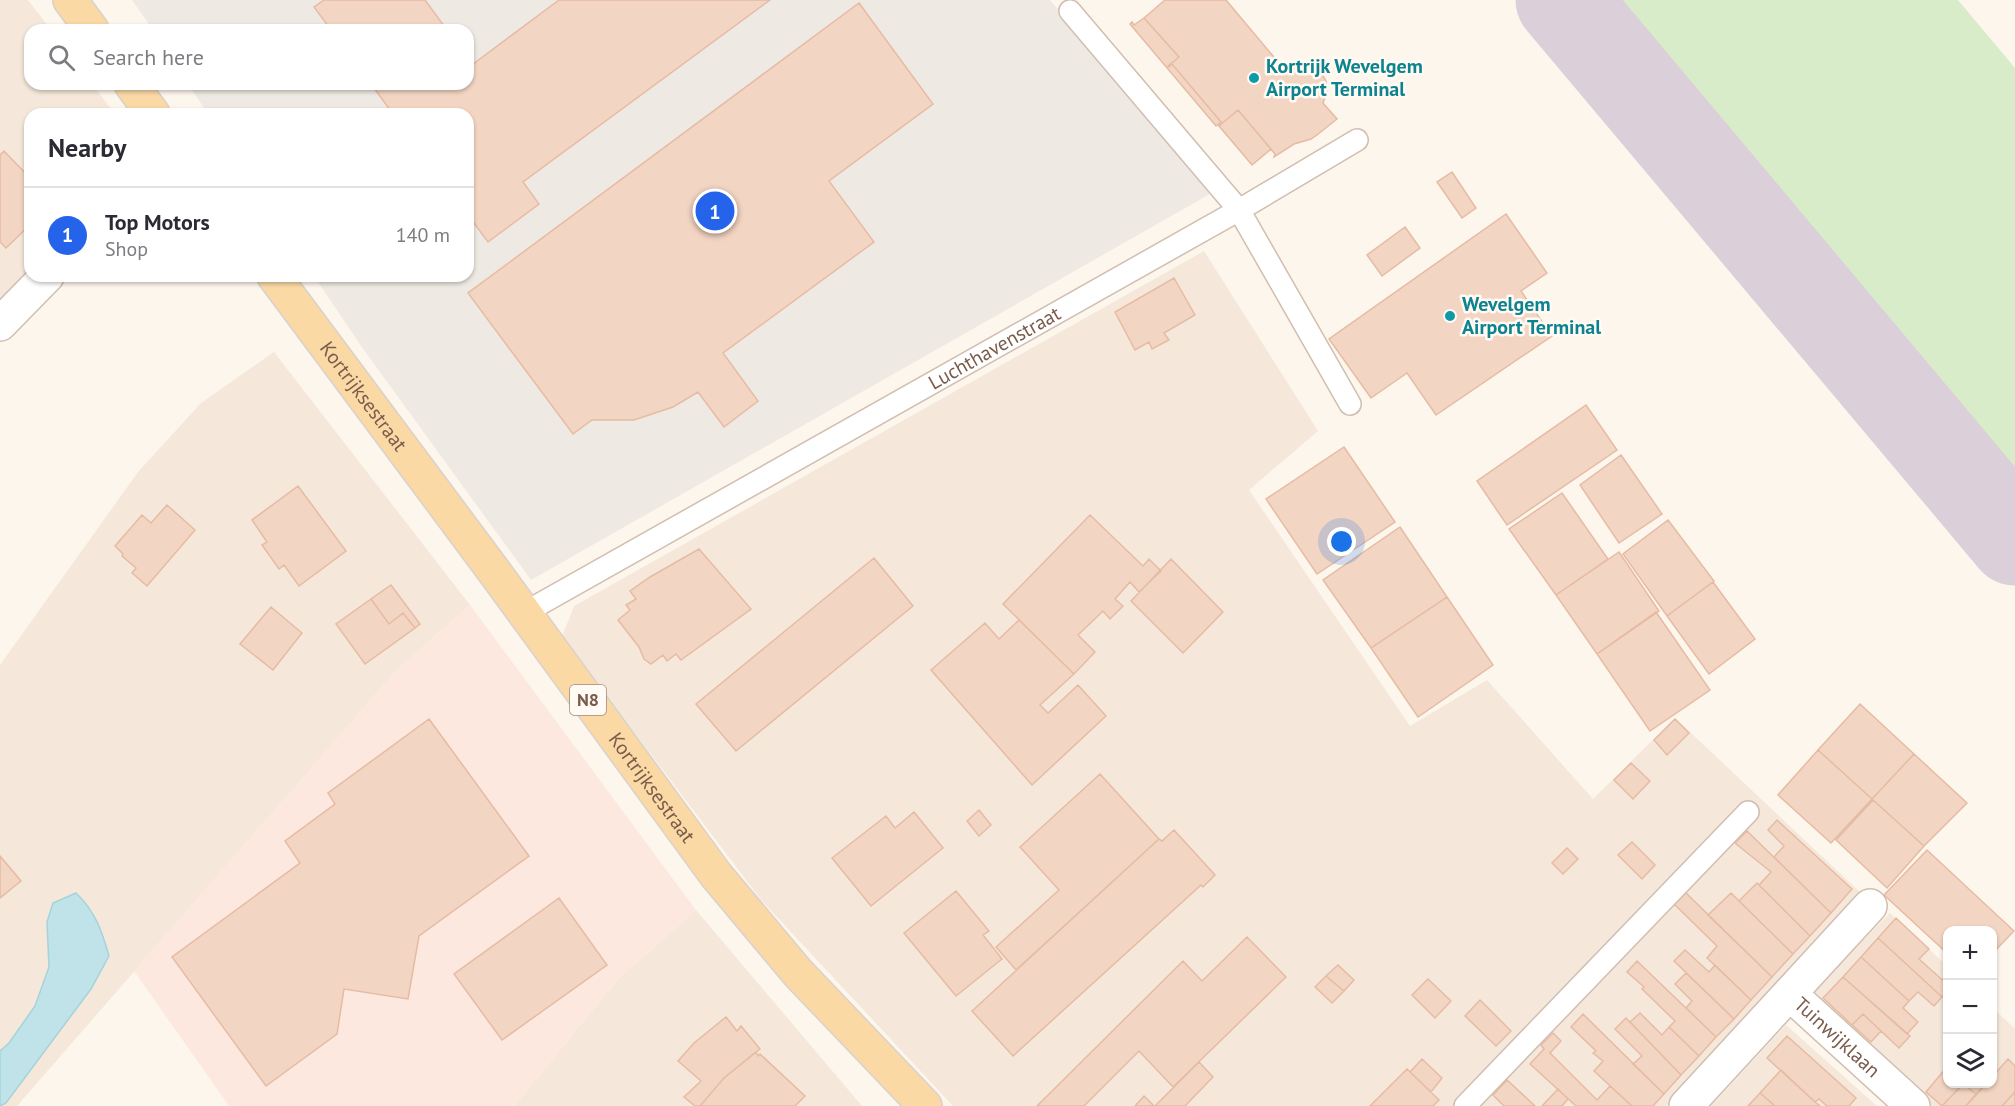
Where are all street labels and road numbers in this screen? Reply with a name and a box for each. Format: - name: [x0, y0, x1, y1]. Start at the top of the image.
- street label: Luchthavenstraat: [924, 300, 1065, 395]
- street label: Kortrijksestraat: [314, 336, 413, 457]
- road number: N8: [570, 685, 606, 715]
- street label: Kortrijksestraat: [603, 727, 701, 848]
- street label: Tuinwijklaan: [1789, 991, 1886, 1083]

